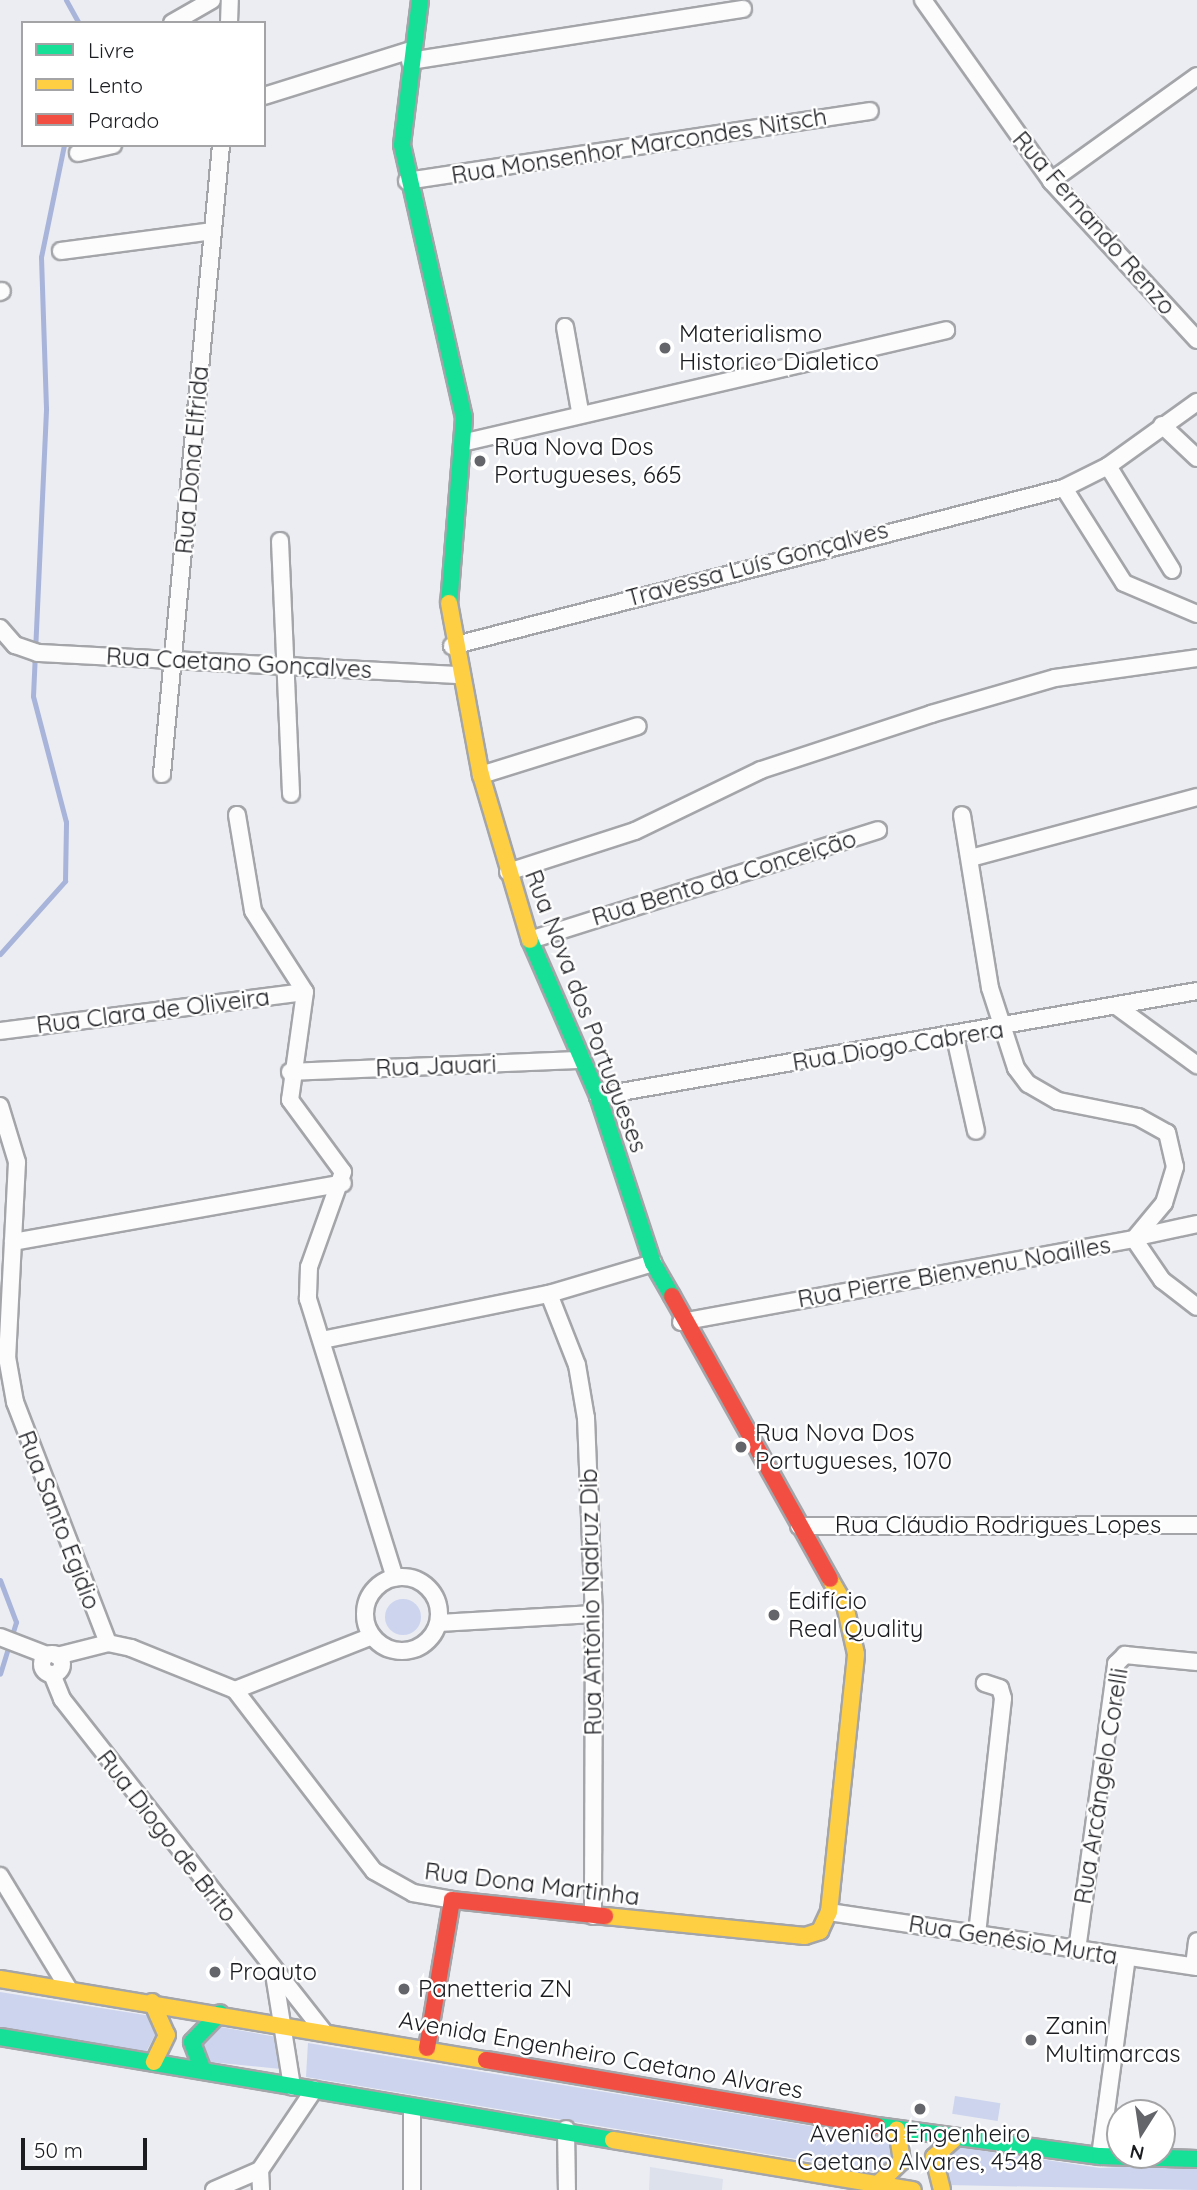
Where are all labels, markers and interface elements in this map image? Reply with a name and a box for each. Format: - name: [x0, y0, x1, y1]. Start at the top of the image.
- legend: [21, 21, 266, 147]
- text: Livre: [88, 37, 134, 63]
- text: Lento: [88, 72, 143, 98]
- street label: Rua Monsenhor Marcondes Nitsch: [449, 102, 829, 190]
- text: Parado: [88, 107, 159, 133]
- street label: Rua Fernando Renzo: [1006, 125, 1182, 321]
- place label: Materialismo Historico Dialetico: [679, 320, 879, 376]
- marker: Materialismo Historico Dialetico: [657, 340, 673, 356]
- street label: Rua Dona Elfrida: [169, 365, 215, 555]
- place label: Rua Nova Dos Portugueses, 665: [494, 433, 682, 489]
- marker: Rua Nova Dos Portugueses, 665: [472, 453, 488, 469]
- street label: Travessa Luís Gonçalves: [623, 515, 891, 613]
- street label: Rua Caetano Gonçalves: [105, 642, 373, 684]
- street label: Rua Bento da Conceição: [588, 824, 860, 932]
- street label: Rua Nova dos Portugueses: [519, 866, 653, 1156]
- street label: Rua Clara de Oliveira: [35, 982, 271, 1040]
- street label: Rua Diogo Cabrera: [790, 1015, 1006, 1077]
- street label: Rua Jauari: [375, 1049, 497, 1083]
- street label: Rua Pierre Bienvenu Noailles: [795, 1230, 1113, 1314]
- place label: Rua Nova Dos Portugueses, 1070: [755, 1419, 952, 1475]
- street label: Rua Santo Egidio: [12, 1427, 106, 1613]
- marker: Rua Nova Dos Portugueses, 1070: [733, 1439, 749, 1455]
- street label: Rua Antônio Nadruz Dib: [574, 1468, 608, 1736]
- street label: Rua Cláudio Rodrigues Lopes: [835, 1511, 1161, 1539]
- place label: Edifício Real Quality: [788, 1587, 923, 1643]
- marker: Edifício Real Quality: [766, 1607, 782, 1623]
- street label: Rua Arcângelo Corelli: [1068, 1666, 1134, 1906]
- street label: Rua Diogo de Brito: [91, 1744, 243, 1928]
- street label: Rua Dona Martinha: [423, 1857, 641, 1911]
- street label: Rua Genésio Murta: [906, 1909, 1120, 1971]
- place label: Proauto: [229, 1958, 317, 1986]
- marker: Proauto: [207, 1964, 223, 1980]
- place label: Panetteria ZN: [418, 1975, 572, 2003]
- marker: Panetteria ZN: [396, 1981, 412, 1997]
- street label: Avenida Engenheiro Caetano Alvares: [397, 2005, 805, 2105]
- place label: Zanin Multimarcas: [1045, 2012, 1181, 2068]
- marker: Zanin Multimarcas: [1023, 2032, 1039, 2048]
- north arrow: [1106, 2099, 1176, 2169]
- marker: Avenida Engenheiro Caetano Alvares, 4548: [912, 2101, 928, 2117]
- place label: Avenida Engenheiro Caetano Alvares, 4548: [797, 2120, 1043, 2176]
- scale bar: [24, 2124, 150, 2168]
- text: 50 m: [34, 2137, 83, 2163]
- text: N: [1128, 2139, 1146, 2166]

